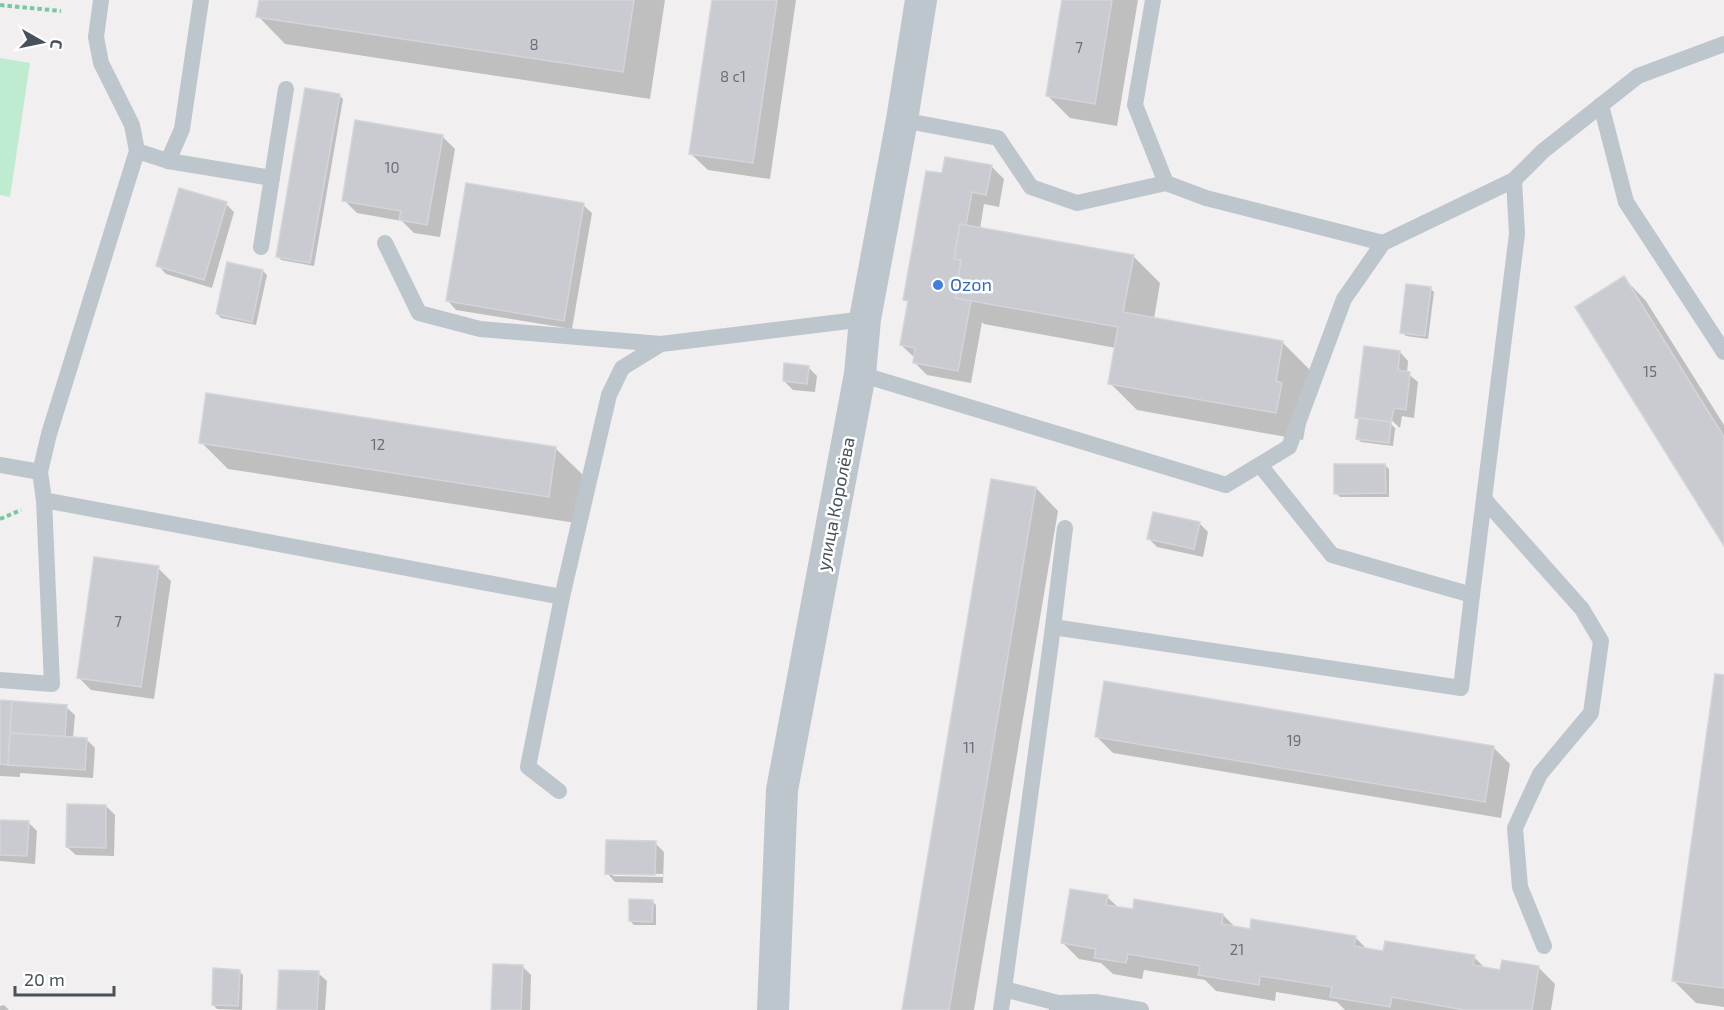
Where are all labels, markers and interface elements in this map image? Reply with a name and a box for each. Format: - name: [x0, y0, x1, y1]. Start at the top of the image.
- north arrow: [12, 12, 72, 72]
- house number: 8: [529, 35, 539, 53]
- text: С: [47, 38, 67, 51]
- house number: 7: [1075, 38, 1083, 56]
- house number: 8 с1: [720, 67, 746, 85]
- house number: 10: [384, 158, 400, 176]
- place label: Ozon: [950, 273, 992, 295]
- marker: Ozon: [931, 278, 945, 292]
- house number: 15: [1643, 362, 1657, 380]
- house number: 12: [371, 435, 385, 453]
- street label: улица Королёва: [811, 435, 859, 572]
- house number: 7: [114, 612, 122, 630]
- house number: 19: [1287, 731, 1301, 749]
- house number: 11: [963, 738, 975, 756]
- house number: 21: [1230, 940, 1244, 958]
- scale bar: [15, 959, 114, 997]
- text: 20 m: [24, 968, 65, 990]

